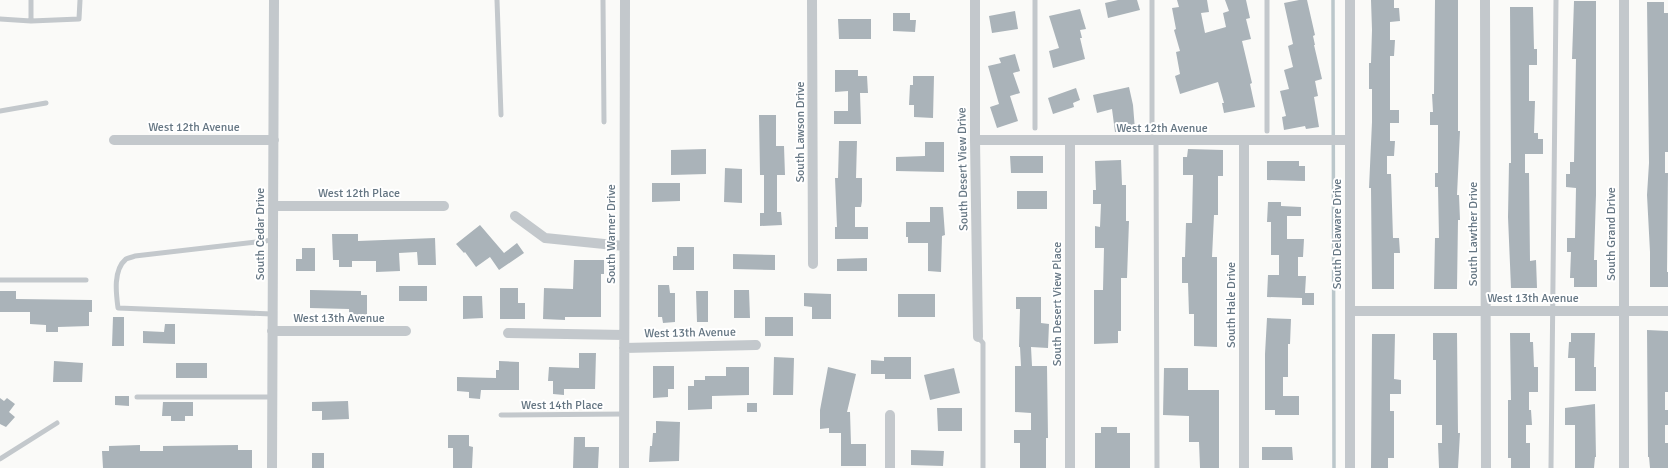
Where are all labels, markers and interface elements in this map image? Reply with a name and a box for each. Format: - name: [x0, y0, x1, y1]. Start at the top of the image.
- street label: South Lawson Drive: [793, 81, 808, 183]
- street label: South Desert View Drive: [954, 107, 972, 231]
- street label: West 12th Avenue: [148, 120, 240, 135]
- street label: West 12th Avenue: [1116, 121, 1208, 136]
- street label: South Delaware Drive: [1330, 179, 1345, 289]
- street label: South Lawther Drive: [1466, 182, 1481, 286]
- street label: South Warner Drive: [604, 184, 619, 284]
- street label: West 12th Place: [318, 186, 400, 201]
- street label: South Grand Drive: [1604, 187, 1619, 281]
- street label: South Cedar Drive: [253, 188, 268, 280]
- street label: South Desert View Place: [1050, 242, 1065, 366]
- street label: South Hale Drive: [1224, 262, 1239, 348]
- street label: West 13th Avenue: [1487, 291, 1579, 306]
- street label: West 13th Avenue: [293, 311, 385, 326]
- street label: West 13th Avenue: [644, 325, 736, 341]
- street label: West 14th Place: [521, 398, 603, 413]

